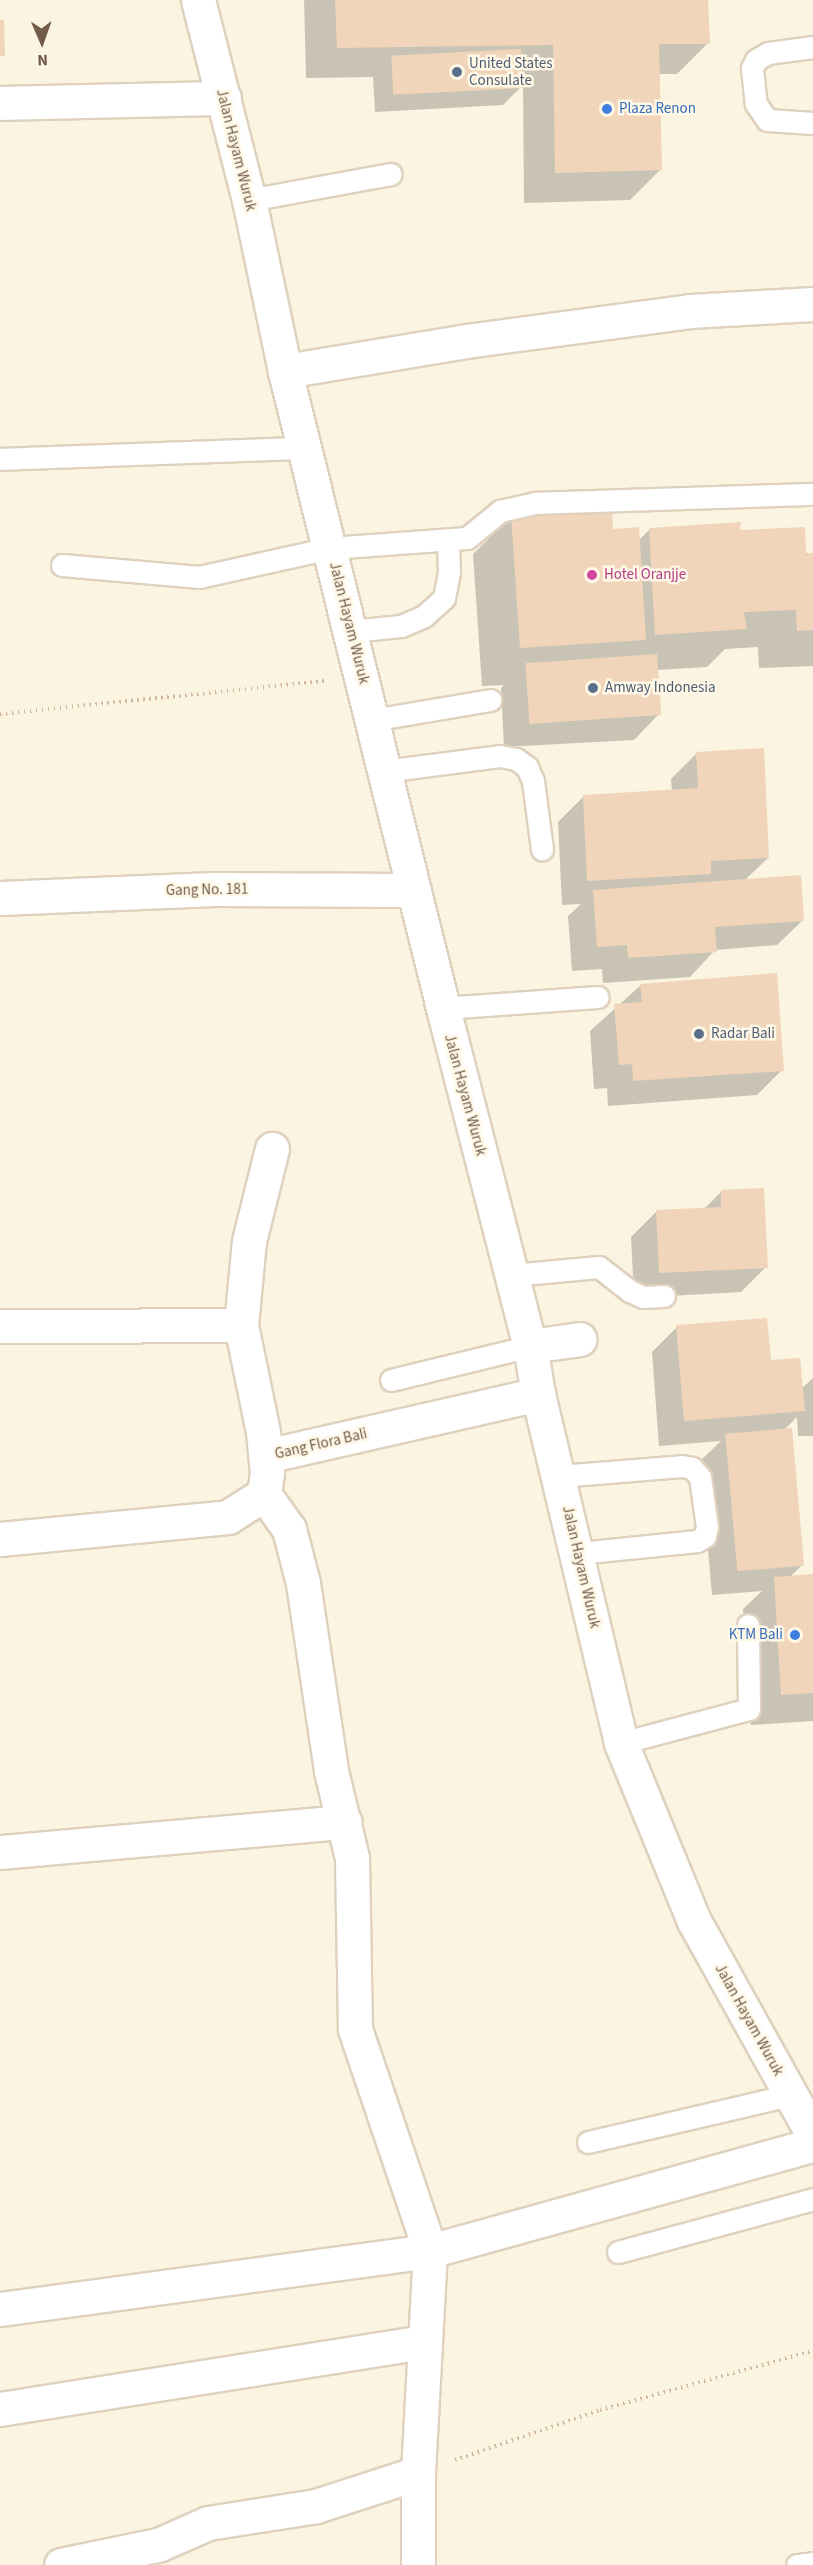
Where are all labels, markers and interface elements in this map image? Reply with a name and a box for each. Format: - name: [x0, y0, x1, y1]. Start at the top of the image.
- north arrow: [12, 12, 72, 72]
- text: N: [37, 49, 48, 71]
- place label: United States Consulate: [469, 54, 553, 89]
- marker: United States Consulate: [450, 65, 464, 79]
- street label: Jalan Hayam Wuruk: [212, 87, 260, 213]
- place label: Plaza Renon: [619, 100, 696, 118]
- marker: Plaza Renon: [600, 102, 614, 116]
- street label: Jalan Hayam Wuruk: [325, 560, 373, 686]
- place label: Hotel Oranjje: [604, 566, 686, 584]
- marker: Hotel Oranjje: [585, 568, 599, 582]
- place label: Amway Indonesia: [605, 679, 716, 697]
- marker: Amway Indonesia: [586, 681, 600, 695]
- street label: Gang No. 181: [166, 880, 248, 900]
- place label: Radar Bali: [711, 1025, 775, 1043]
- marker: Radar Bali: [692, 1027, 706, 1041]
- street label: Jalan Hayam Wuruk: [440, 1032, 490, 1158]
- street label: Gang Flora Bali: [273, 1425, 369, 1463]
- street label: Jalan Hayam Wuruk: [558, 1504, 604, 1630]
- place label: KTM Bali: [729, 1626, 783, 1644]
- marker: KTM Bali: [788, 1628, 802, 1642]
- street label: Jalan Hayam Wuruk: [711, 1961, 787, 2079]

